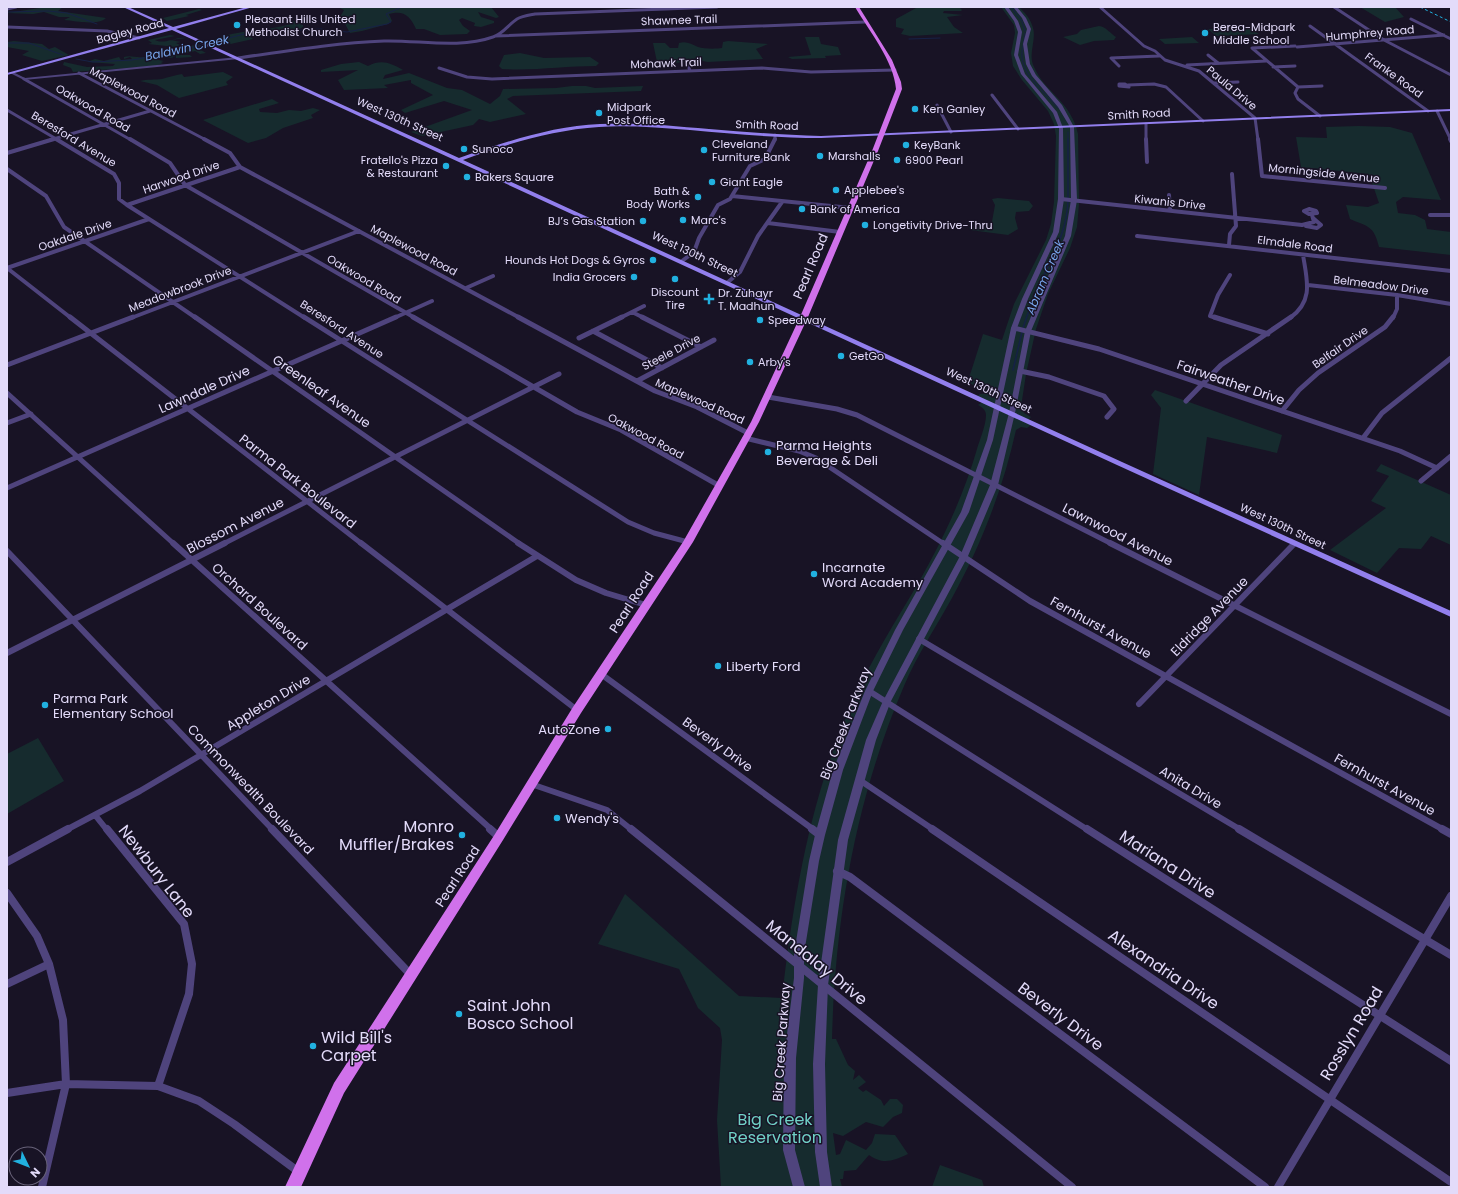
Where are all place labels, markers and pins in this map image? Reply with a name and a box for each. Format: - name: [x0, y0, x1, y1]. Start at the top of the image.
- place label: Pleasant Hills United Methodist Church: [245, 11, 355, 40]
- place label: Berea-Midpark Middle School: [1213, 19, 1296, 48]
- marker: Pleasant Hills United Methodist Church: [232, 20, 242, 30]
- marker: Berea-Midpark Middle School: [1200, 28, 1210, 38]
- place label: Midpark Post Office: [607, 99, 665, 128]
- place label: Ken Ganley: [923, 101, 986, 117]
- marker: Ken Ganley: [910, 104, 920, 114]
- marker: Midpark Post Office: [594, 108, 604, 118]
- place label: Cleveland Furniture Bank: [712, 136, 791, 165]
- place label: KeyBank: [914, 137, 961, 153]
- marker: KeyBank: [901, 140, 911, 150]
- place label: Sunoco: [472, 141, 513, 157]
- marker: Sunoco: [459, 144, 469, 154]
- marker: Cleveland Furniture Bank: [699, 145, 709, 155]
- place label: Marshalls: [828, 148, 881, 164]
- marker: Marshalls: [815, 151, 825, 161]
- place label: Fratello's Pizza & Restaurant: [361, 152, 438, 181]
- place label: 6900 Pearl: [905, 152, 963, 168]
- marker: 6900 Pearl: [892, 155, 902, 165]
- marker: Fratello's Pizza & Restaurant: [441, 161, 451, 171]
- place label: Bakers Square: [475, 169, 554, 185]
- marker: Bakers Square: [462, 172, 472, 182]
- place label: Giant Eagle: [720, 174, 783, 190]
- marker: Giant Eagle: [707, 177, 717, 187]
- place label: Applebee's: [844, 182, 905, 198]
- place label: Bath & Body Works: [626, 183, 691, 212]
- marker: Applebee's: [831, 185, 841, 195]
- marker: Bath & Body Works: [693, 192, 703, 202]
- place label: Bank of America: [810, 201, 900, 217]
- marker: Bank of America: [797, 204, 807, 214]
- place label: Marc's: [691, 212, 726, 228]
- place label: BJ’s Gas Station: [548, 213, 635, 229]
- marker: Marc's: [678, 215, 688, 225]
- marker: BJ’s Gas Station: [638, 216, 648, 226]
- place label: Longetivity Drive-Thru: [873, 217, 993, 233]
- marker: Longetivity Drive-Thru: [860, 220, 870, 230]
- place label: Hounds Hot Dogs & Gyros: [505, 252, 645, 268]
- marker: Hounds Hot Dogs & Gyros: [648, 255, 658, 265]
- place label: India Grocers: [553, 269, 626, 285]
- marker: India Grocers: [629, 272, 639, 282]
- marker: Discount Tire: [670, 274, 680, 284]
- place label: Discount Tire: [651, 284, 699, 313]
- place label: Dr. Zuhayr T. Madhun: [718, 285, 775, 314]
- marker: Dr. Zuhayr T. Madhun: [703, 293, 715, 305]
- place label: Speedway: [768, 312, 826, 328]
- marker: Speedway: [755, 315, 765, 325]
- place label: GetGo: [849, 348, 884, 364]
- marker: GetGo: [836, 351, 846, 361]
- place label: Arby's: [758, 354, 791, 370]
- marker: Arby's: [745, 357, 755, 367]
- place label: Parma Heights Beverage & Deli: [776, 436, 878, 470]
- marker: Parma Heights Beverage & Deli: [763, 447, 773, 457]
- place label: Incarnate Word Academy: [822, 558, 924, 592]
- marker: Incarnate Word Academy: [809, 569, 819, 579]
- place label: Liberty Ford: [726, 657, 801, 676]
- marker: Liberty Ford: [713, 661, 723, 671]
- place label: Parma Park Elementary School: [53, 689, 174, 723]
- marker: Parma Park Elementary School: [40, 700, 50, 710]
- place label: AutoZone: [538, 720, 600, 739]
- marker: AutoZone: [603, 724, 613, 734]
- place label: Wendy's: [565, 809, 619, 828]
- marker: Wendy's: [552, 813, 562, 823]
- place label: Monro Muffler/Brakes: [339, 815, 454, 856]
- marker: Monro Muffler/Brakes: [457, 830, 467, 840]
- place label: Saint John Bosco School: [467, 994, 573, 1035]
- marker: Saint John Bosco School: [454, 1009, 464, 1019]
- place label: Wild Bill's Carpet: [321, 1026, 392, 1067]
- marker: Wild Bill's Carpet: [308, 1041, 318, 1051]

